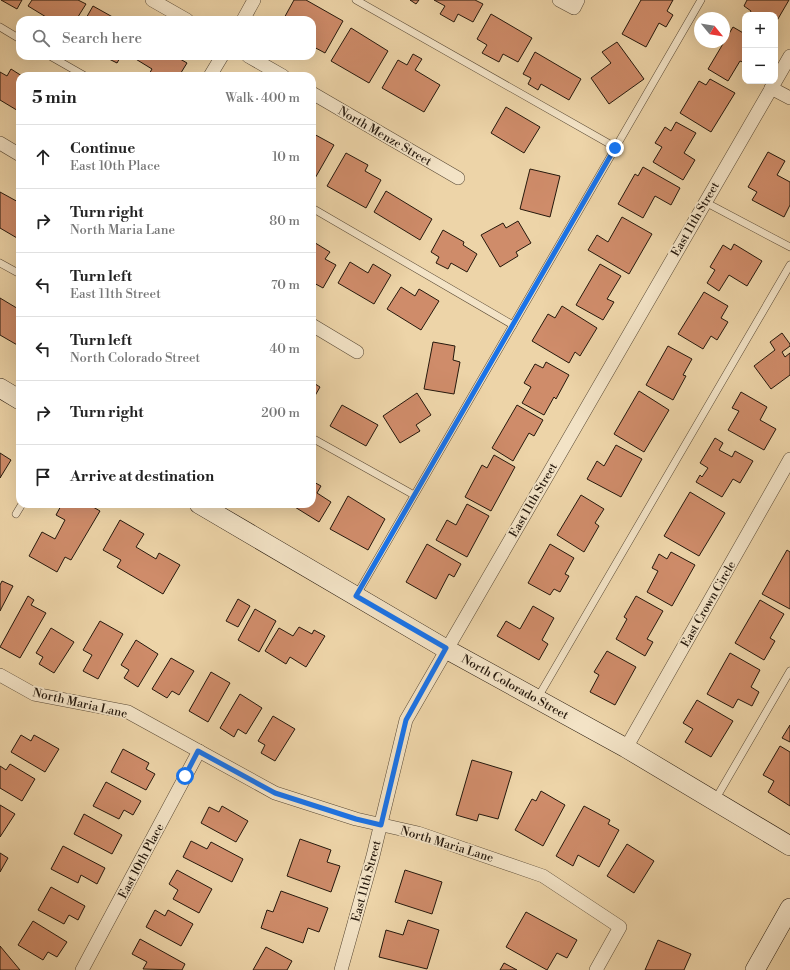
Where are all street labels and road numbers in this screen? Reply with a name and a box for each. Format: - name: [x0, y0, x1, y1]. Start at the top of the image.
- street label: North Menze Street: [335, 103, 435, 170]
- street label: East 11th Street: [668, 179, 723, 259]
- street label: East 11th Street: [506, 460, 561, 540]
- street label: East Crown Circle: [678, 559, 739, 650]
- street label: North Colorado Street: [459, 652, 572, 723]
- street label: North Maria Lane: [31, 685, 129, 722]
- street label: East 10th Place: [115, 821, 168, 901]
- street label: North Maria Lane: [398, 823, 495, 866]
- street label: East 11th Street: [348, 838, 385, 924]

